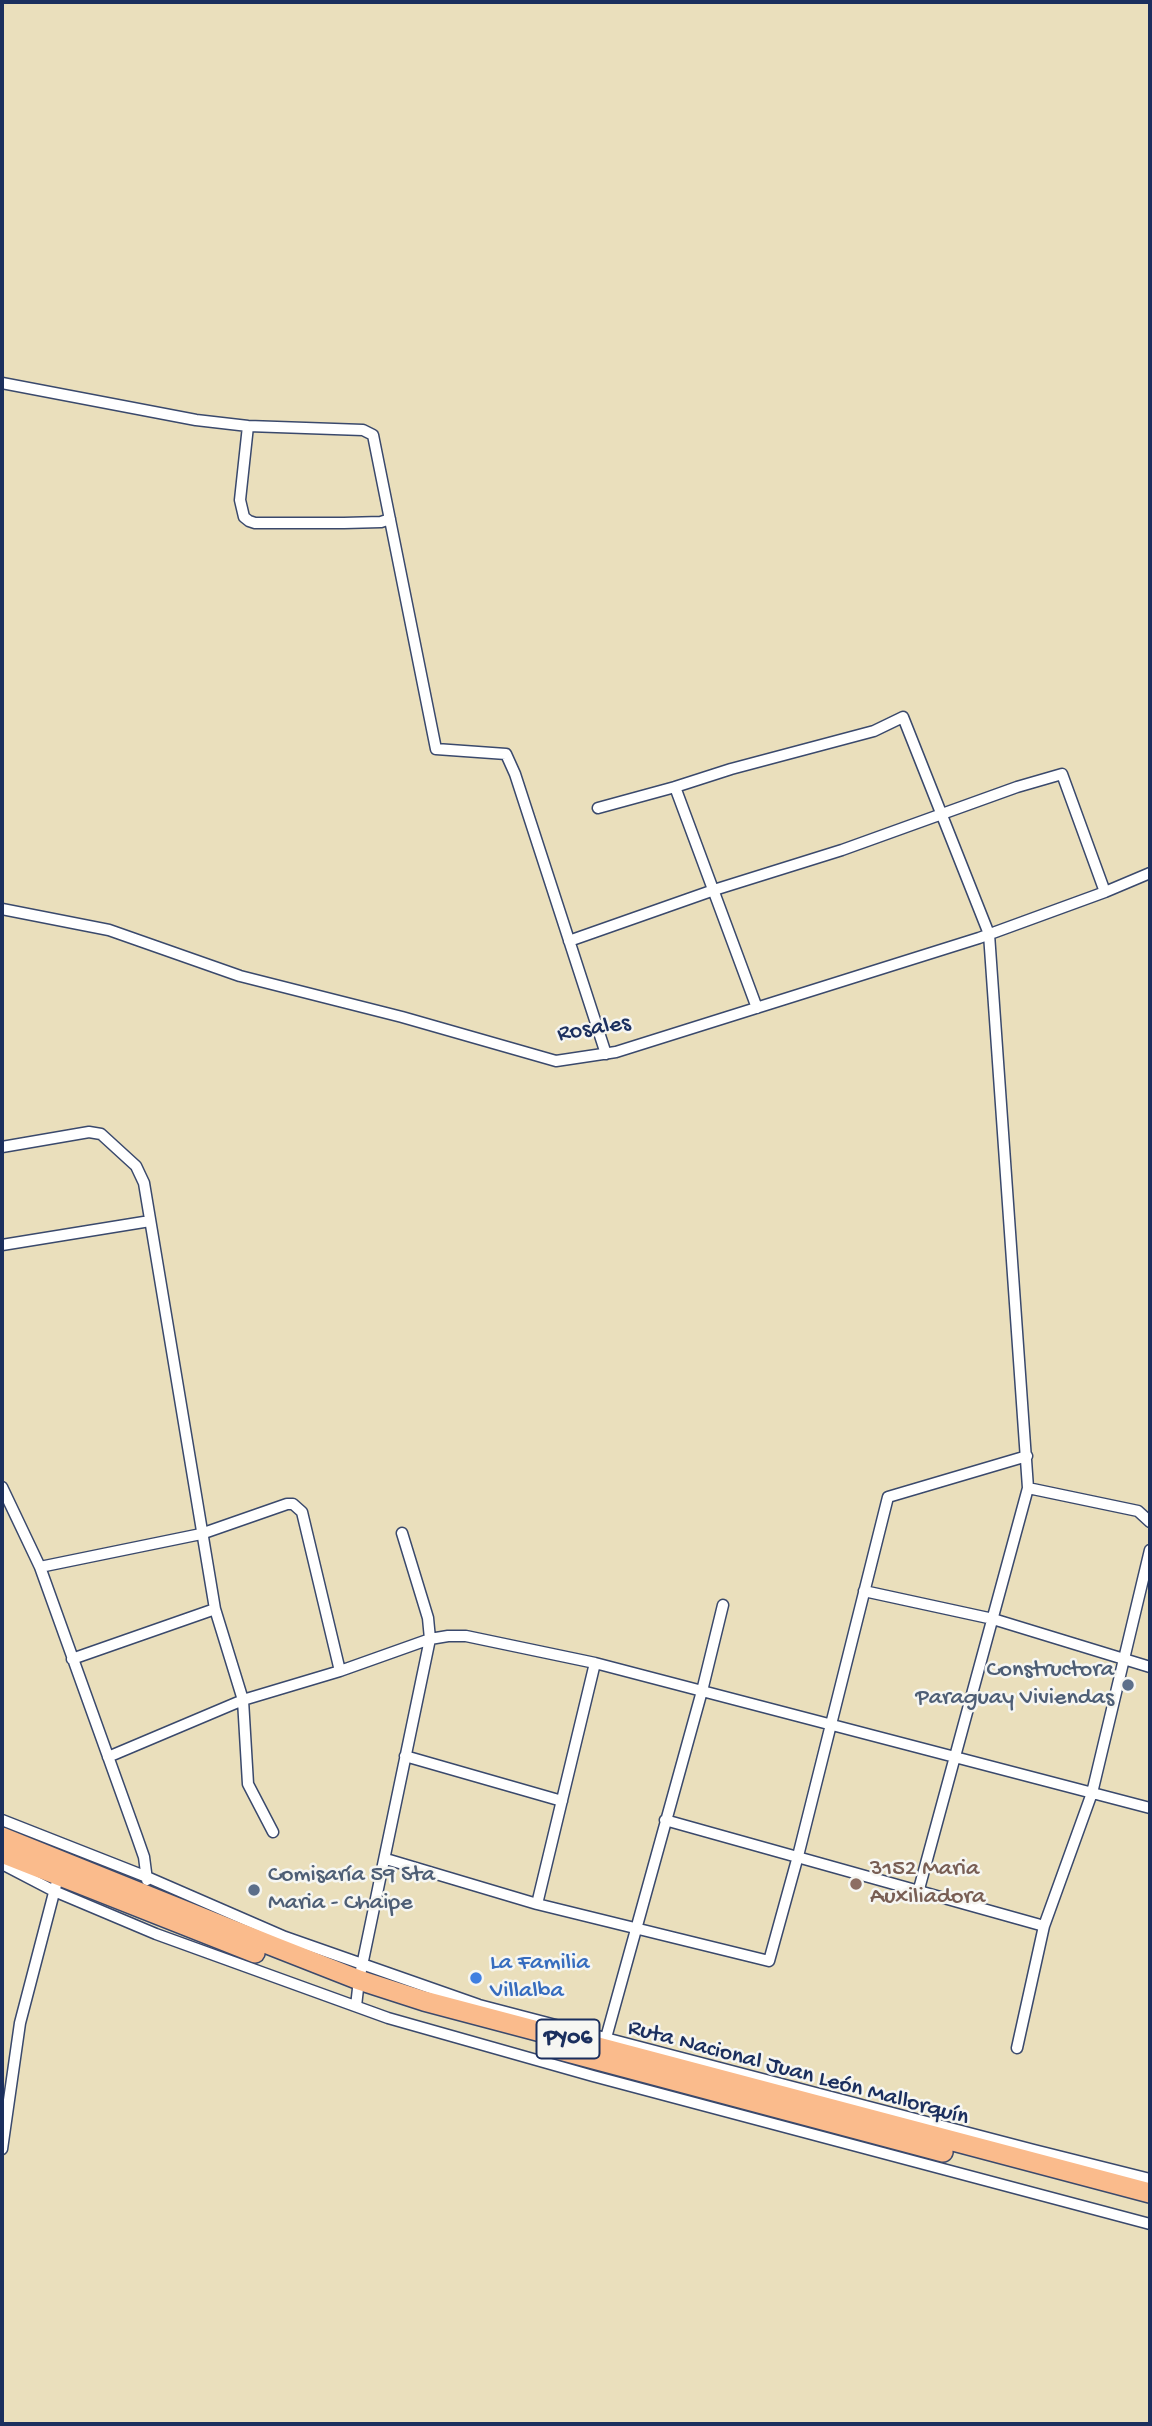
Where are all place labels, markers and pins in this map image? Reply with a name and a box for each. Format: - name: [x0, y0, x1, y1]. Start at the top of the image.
- place label: Constructora Paraguay Viviendas: [916, 1657, 1114, 1713]
- marker: Constructora Paraguay Viviendas: [1120, 1677, 1136, 1693]
- place label: 3152 Maria Auxiliadora: [870, 1856, 985, 1912]
- place label: Comisaría 59 Sta Maria - Chaipe: [268, 1862, 435, 1918]
- marker: 3152 Maria Auxiliadora: [848, 1876, 864, 1892]
- marker: Comisaría 59 Sta Maria - Chaipe: [246, 1882, 262, 1898]
- place label: La Familia Villalba: [490, 1950, 589, 2006]
- marker: La Familia Villalba: [468, 1970, 484, 1986]

